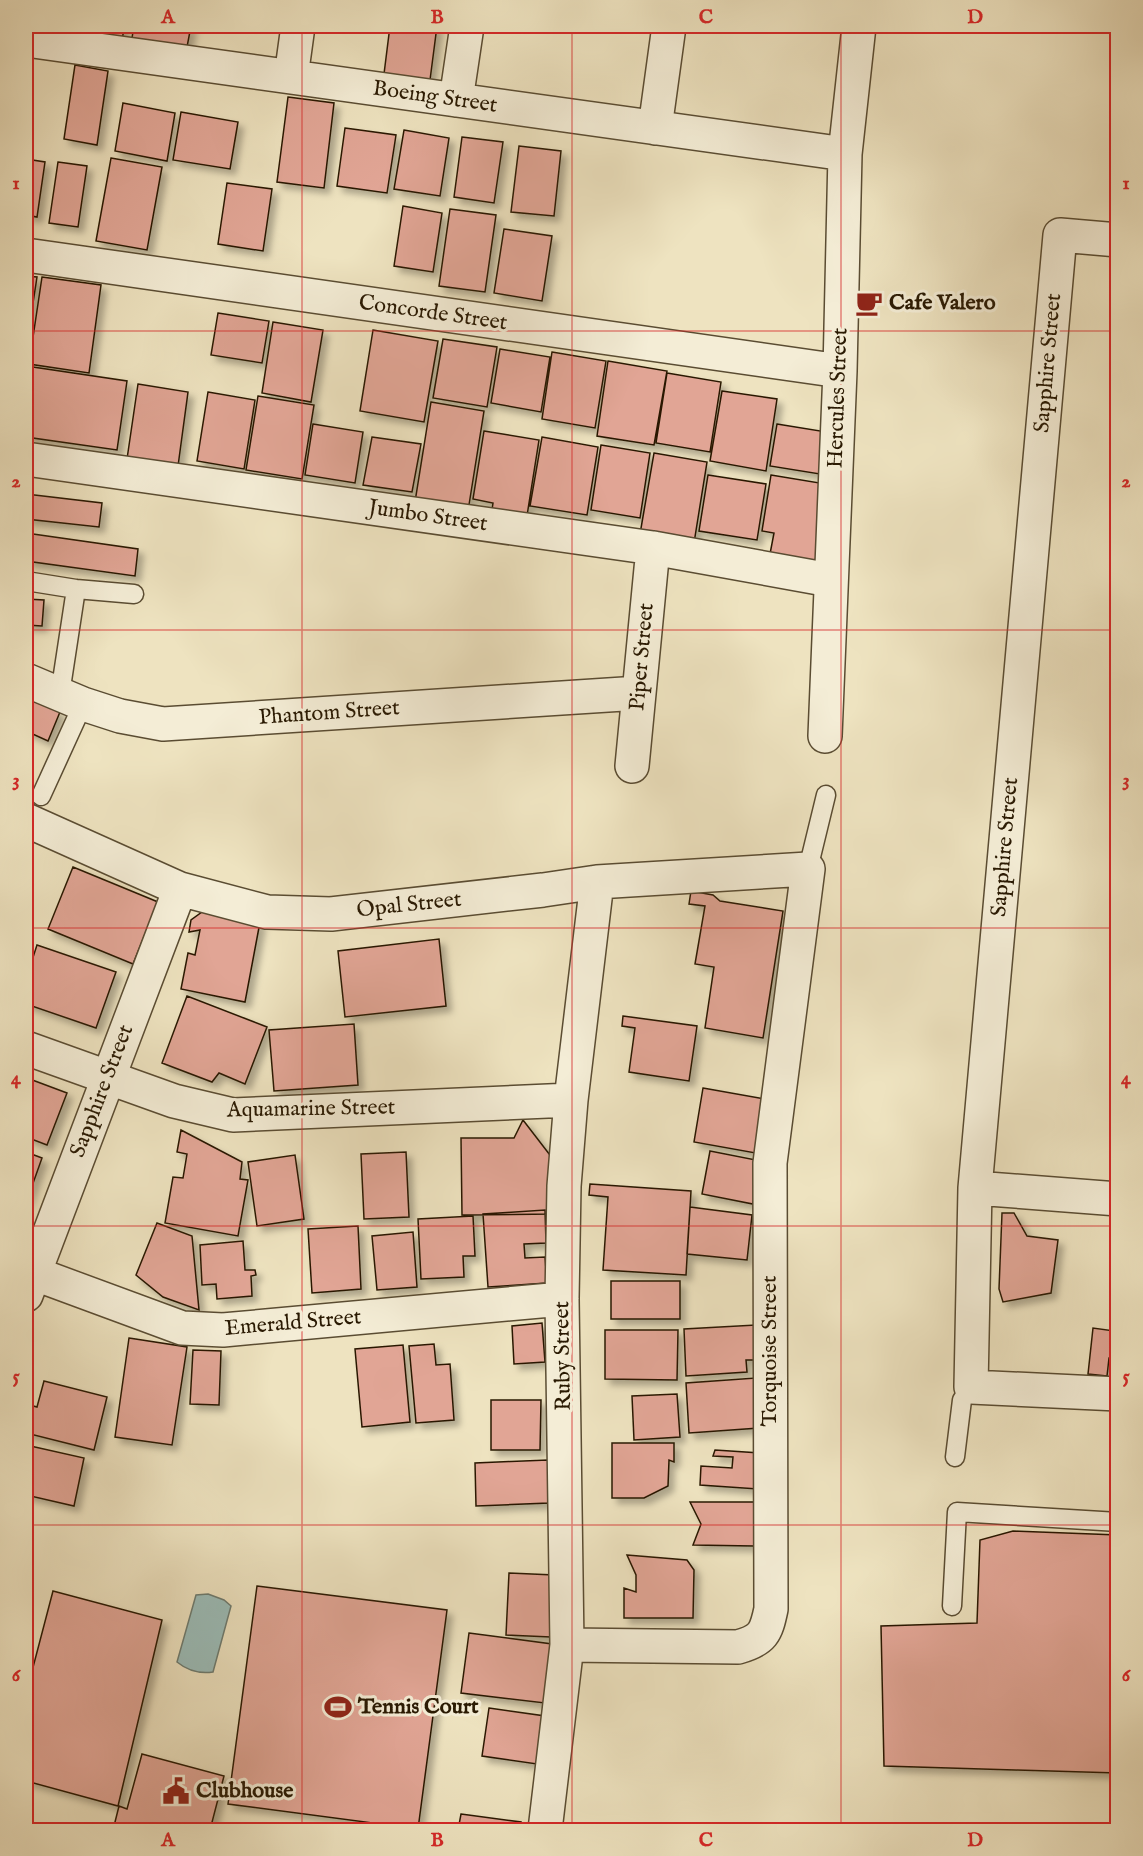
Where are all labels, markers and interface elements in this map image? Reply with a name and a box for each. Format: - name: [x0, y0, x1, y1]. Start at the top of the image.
- text: A: [160, 5, 176, 30]
- text: B: [430, 5, 444, 30]
- text: C: [699, 5, 713, 30]
- text: D: [967, 5, 983, 30]
- street label: Boeing Street: [371, 74, 500, 120]
- text: 1: [12, 171, 20, 196]
- text: 1: [1122, 171, 1130, 196]
- cafe icon: Cafe Valero: [854, 288, 884, 318]
- street label: Concorde Street: [357, 289, 510, 337]
- place label: Cafe Valero: [889, 289, 996, 317]
- street label: Sapphire Street: [1028, 292, 1068, 434]
- street label: Hercules Street: [822, 327, 854, 469]
- text: 2: [11, 469, 21, 494]
- text: 2: [1121, 469, 1131, 494]
- street label: Jumbo Street: [364, 493, 490, 538]
- street label: Piper Street: [623, 601, 661, 712]
- street label: Phantom Street: [258, 694, 401, 732]
- text: 3: [12, 768, 20, 793]
- text: 3: [1122, 768, 1130, 793]
- street label: Sapphire Street: [985, 776, 1025, 918]
- street label: Opal Street: [355, 886, 463, 924]
- street label: Sapphire Street: [64, 1020, 140, 1161]
- text: 4: [11, 1066, 22, 1091]
- text: 4: [1121, 1066, 1132, 1091]
- street label: Aquamarine Street: [226, 1094, 396, 1124]
- street label: Torquoise Street: [756, 1275, 784, 1427]
- street label: Ruby Street: [548, 1300, 578, 1411]
- street label: Emerald Street: [224, 1303, 363, 1343]
- text: 5: [12, 1364, 20, 1389]
- text: 5: [1122, 1364, 1130, 1389]
- text: 6: [12, 1663, 22, 1688]
- text: 6: [1122, 1663, 1132, 1688]
- sports icon: Tennis Court: [323, 1692, 353, 1722]
- place label: Tennis Court: [357, 1693, 479, 1721]
- public building icon: Clubhouse: [161, 1776, 191, 1806]
- place label: Clubhouse: [196, 1777, 293, 1805]
- text: A: [160, 1828, 176, 1853]
- text: B: [430, 1828, 444, 1853]
- text: C: [699, 1828, 713, 1853]
- text: D: [967, 1828, 983, 1853]

